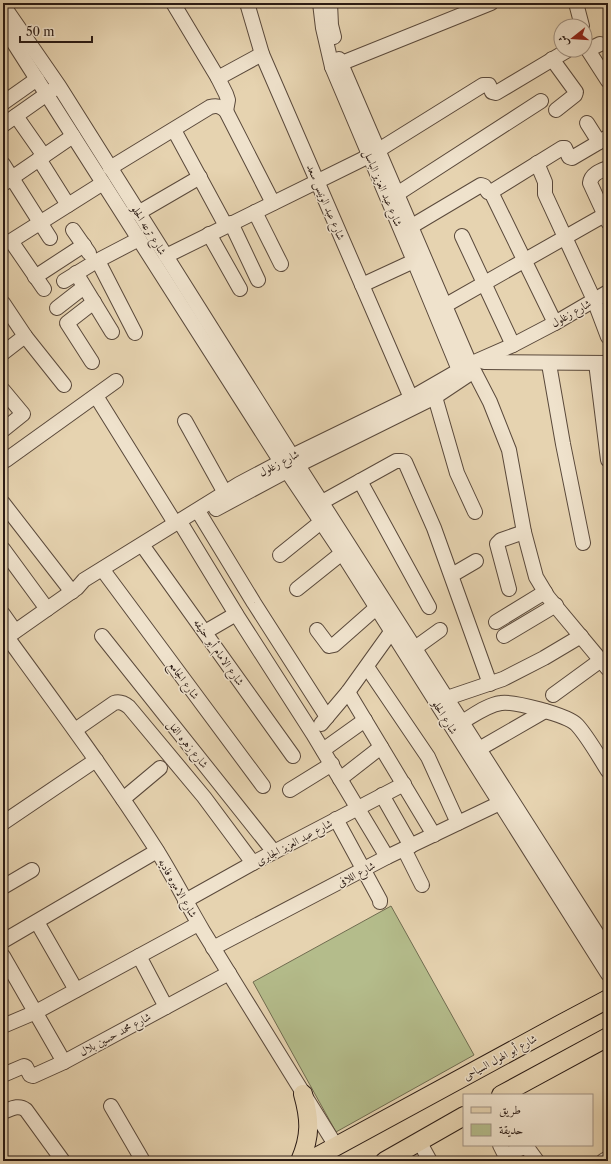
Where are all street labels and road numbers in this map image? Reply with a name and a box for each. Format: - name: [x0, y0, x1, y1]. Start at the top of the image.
- street label: شارع عبد العزيز الباسل: [358, 147, 405, 230]
- street label: شارع عبد الونيس سعد: [301, 162, 348, 243]
- street label: شارع ترعه الحلو: [125, 202, 170, 259]
- street label: شارع زغلول: [549, 296, 595, 333]
- street label: شارع زغلول: [256, 447, 303, 482]
- street label: شارع الامام أبو حنيفه: [188, 615, 248, 690]
- street label: شارع الجامع: [163, 658, 202, 704]
- street label: شارع الحلو: [426, 696, 461, 738]
- street label: شارع زهره الفل: [162, 717, 212, 773]
- street label: شارع عبد العزيز الجابرى: [253, 816, 336, 871]
- street label: شارع الاميره فاديه: [153, 856, 201, 921]
- street label: شارع اللافى: [334, 858, 379, 893]
- street label: شارع محمد حسين بلال: [77, 1009, 155, 1061]
- street label: شارع أبو الهول السياحى: [460, 1030, 541, 1086]

